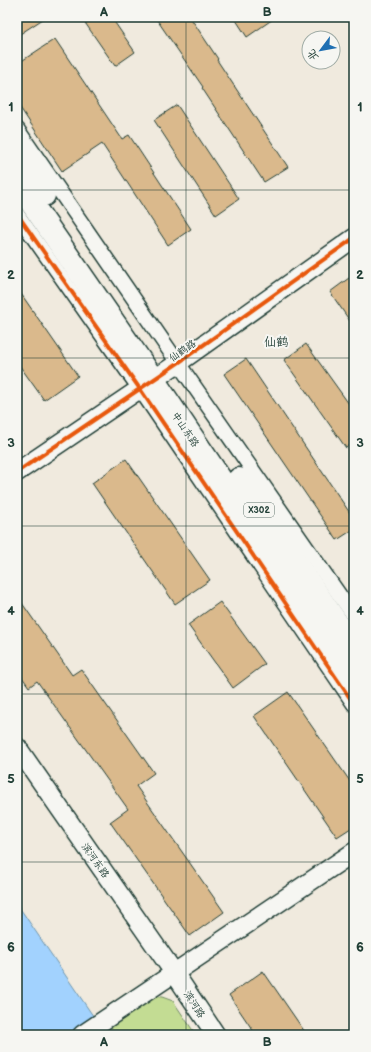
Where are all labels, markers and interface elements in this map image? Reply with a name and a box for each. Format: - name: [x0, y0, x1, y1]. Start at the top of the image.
- text: A: [99, 4, 108, 20]
- text: B: [262, 4, 272, 20]
- north arrow: [301, 30, 341, 70]
- text: 北: [305, 47, 321, 63]
- text: 1: [8, 99, 14, 115]
- text: 1: [357, 99, 363, 115]
- text: 2: [7, 267, 15, 283]
- text: 2: [356, 267, 364, 283]
- district label: 仙鹤: [264, 335, 288, 350]
- street label: 仙鹤路: [167, 337, 198, 364]
- street label: 中山东路: [169, 410, 201, 449]
- text: 3: [7, 435, 15, 451]
- text: 3: [356, 435, 364, 451]
- road number: X302: [244, 503, 274, 517]
- text: 4: [7, 603, 15, 619]
- text: 4: [356, 603, 364, 619]
- text: 5: [7, 771, 15, 787]
- text: 5: [356, 771, 364, 787]
- street label: 滨河东路: [79, 841, 112, 880]
- text: 6: [7, 939, 15, 955]
- text: 6: [356, 939, 364, 955]
- street label: 滨河路: [181, 989, 207, 1020]
- text: A: [99, 1034, 108, 1050]
- text: B: [262, 1034, 272, 1050]

